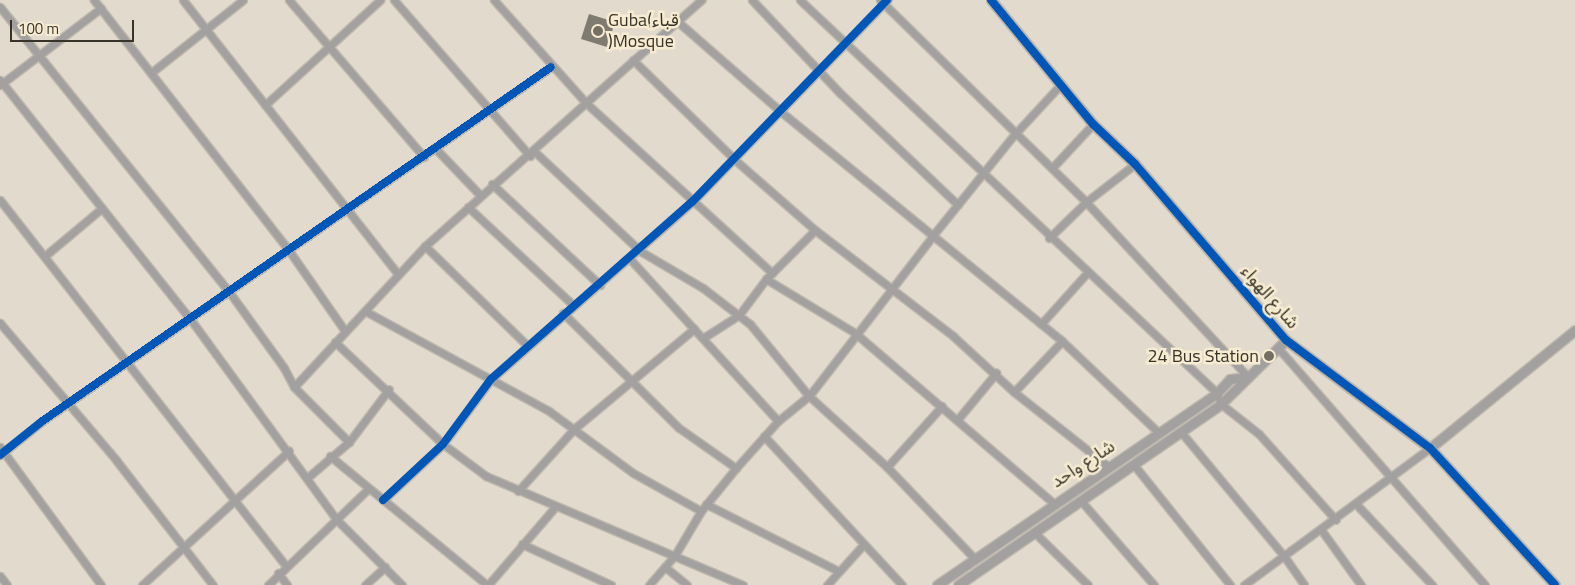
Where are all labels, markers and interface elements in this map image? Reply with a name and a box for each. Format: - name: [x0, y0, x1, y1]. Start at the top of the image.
- scale bar: [12, 10, 136, 42]
- place label: Guba(قباء )Mosque: [608, 10, 679, 52]
- text: 100 m: [18, 17, 59, 40]
- marker: Guba(قباء )Mosque: [592, 25, 604, 37]
- street label: شارع الهواء: [1236, 261, 1304, 333]
- place label: 24 Bus Station: [1148, 345, 1259, 367]
- marker: 24 Bus Station: [1263, 350, 1275, 362]
- street label: شارع واحد: [1047, 435, 1119, 493]

